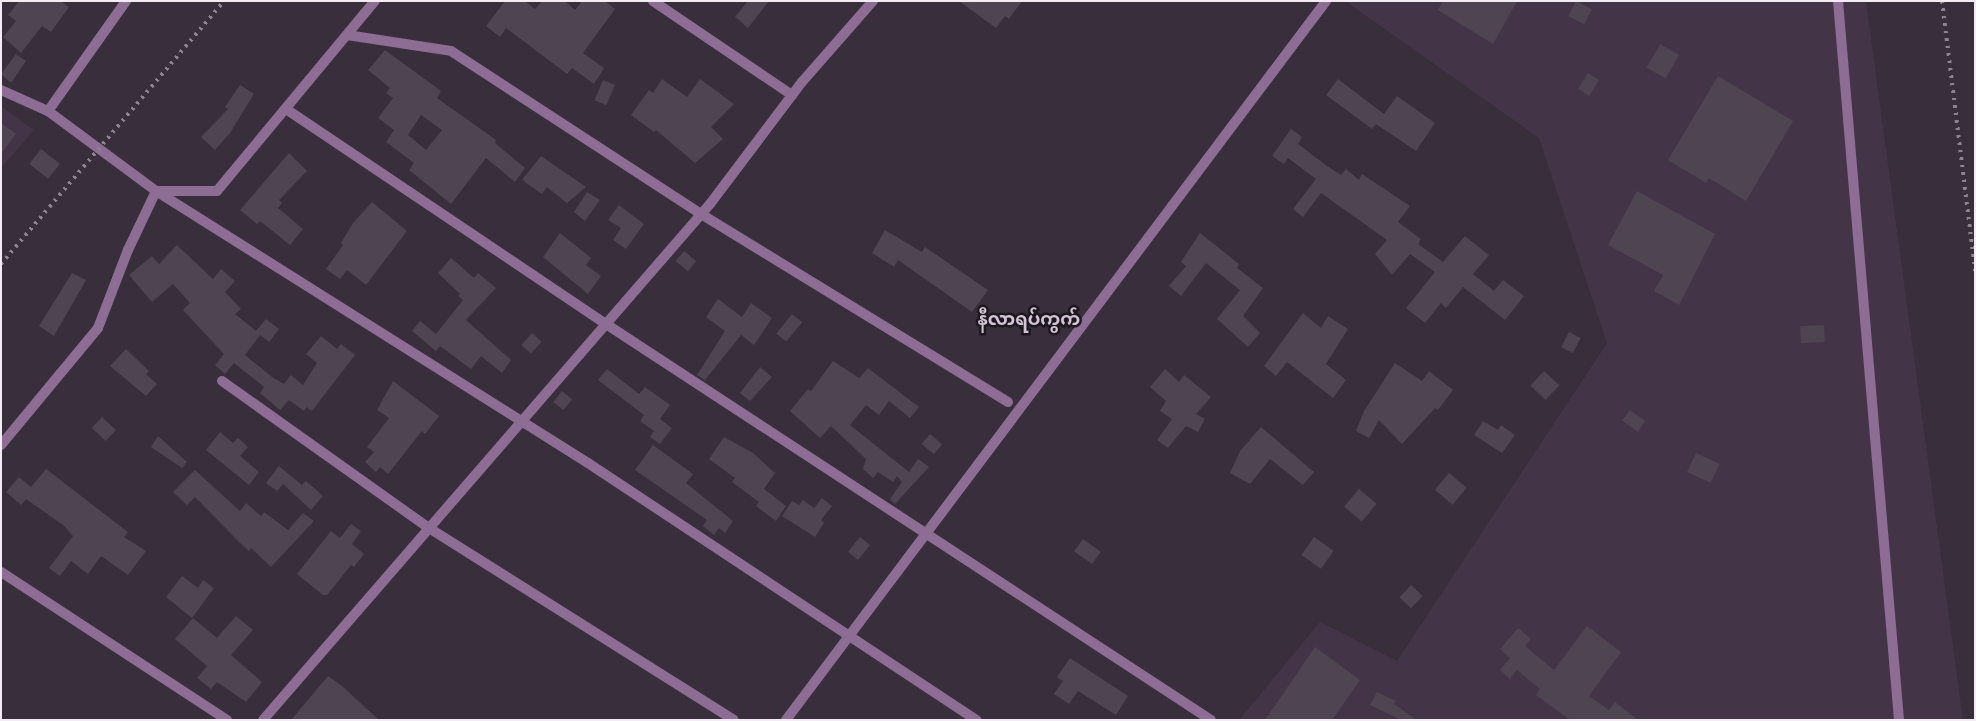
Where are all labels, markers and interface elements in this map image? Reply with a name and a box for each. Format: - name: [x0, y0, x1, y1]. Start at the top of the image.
- district label: နီလာရပ်ကွက်: [978, 309, 1080, 331]

